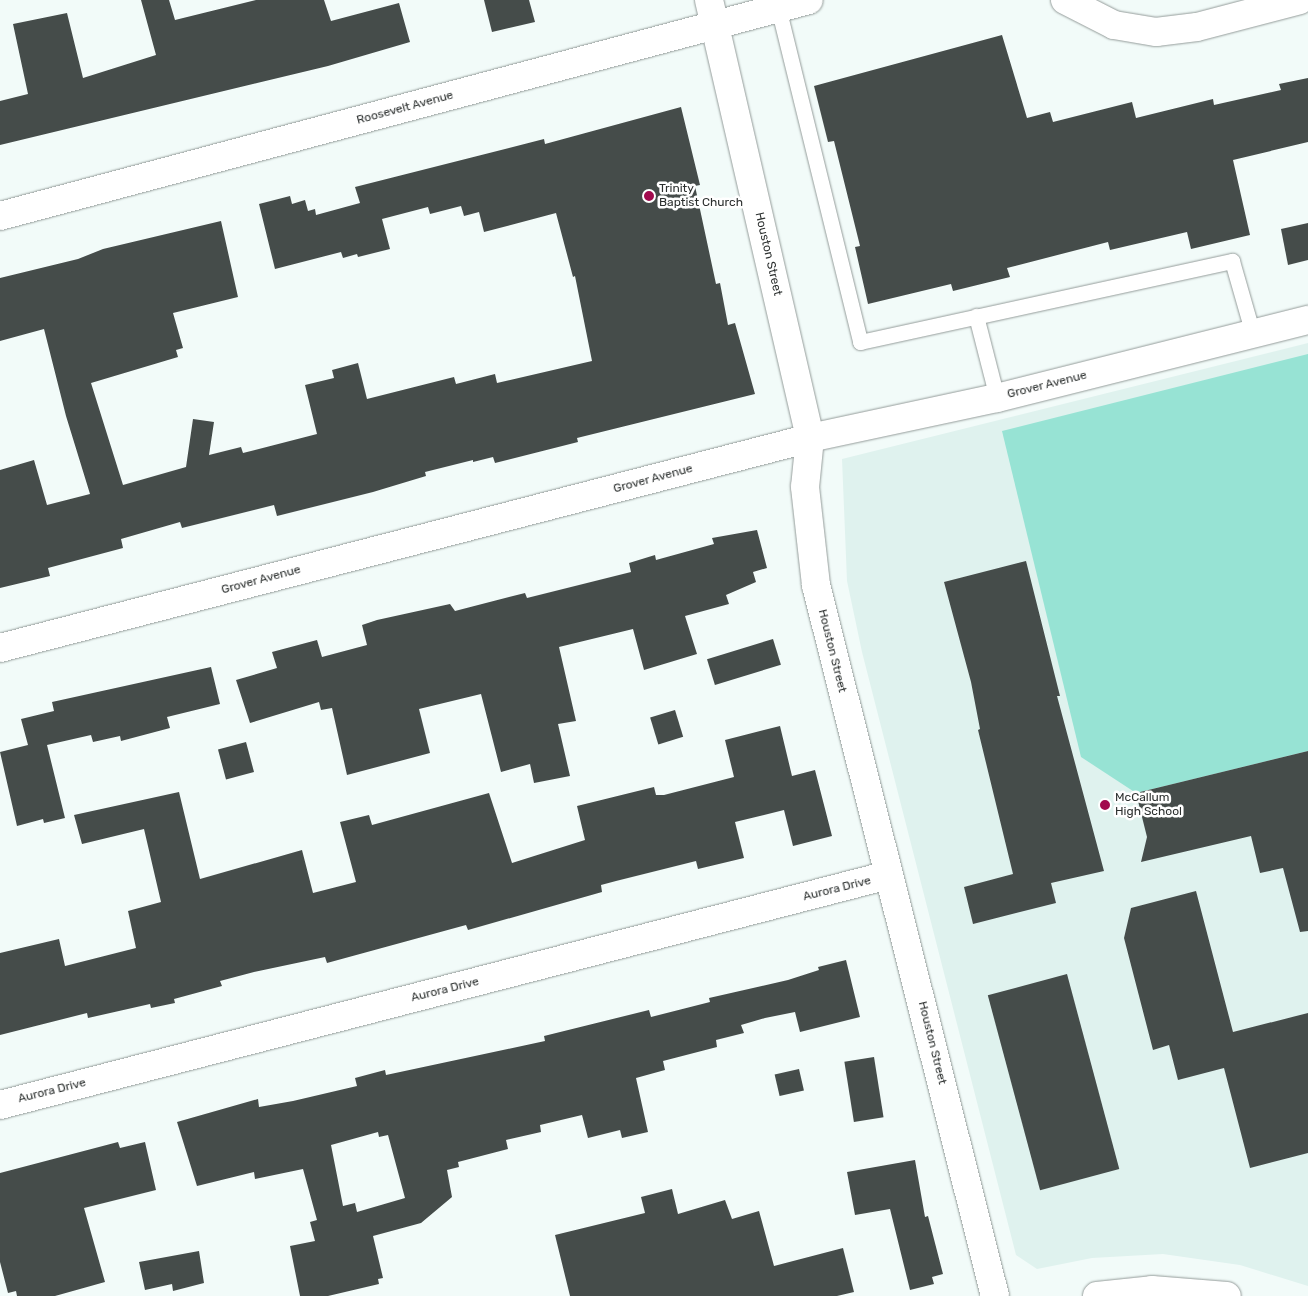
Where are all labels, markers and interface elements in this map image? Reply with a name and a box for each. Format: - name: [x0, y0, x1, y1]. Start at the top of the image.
- street label: Roosevelt Avenue: [355, 88, 455, 128]
- place label: Trinity Baptist Church: [659, 182, 743, 210]
- marker: Trinity Baptist Church: [643, 190, 655, 202]
- street label: Houston Street: [751, 211, 785, 297]
- street label: Grover Avenue: [1005, 368, 1089, 402]
- street label: Grover Avenue: [612, 461, 694, 497]
- street label: Grover Avenue: [220, 562, 302, 598]
- street label: Houston Street: [815, 608, 849, 694]
- place label: McCallum High School: [1115, 791, 1182, 819]
- marker: McCallum High School: [1099, 799, 1111, 811]
- street label: Aurora Drive: [802, 874, 872, 904]
- street label: Aurora Drive: [410, 975, 480, 1005]
- street label: Houston Street: [915, 1000, 949, 1086]
- street label: Aurora Drive: [17, 1076, 87, 1106]

